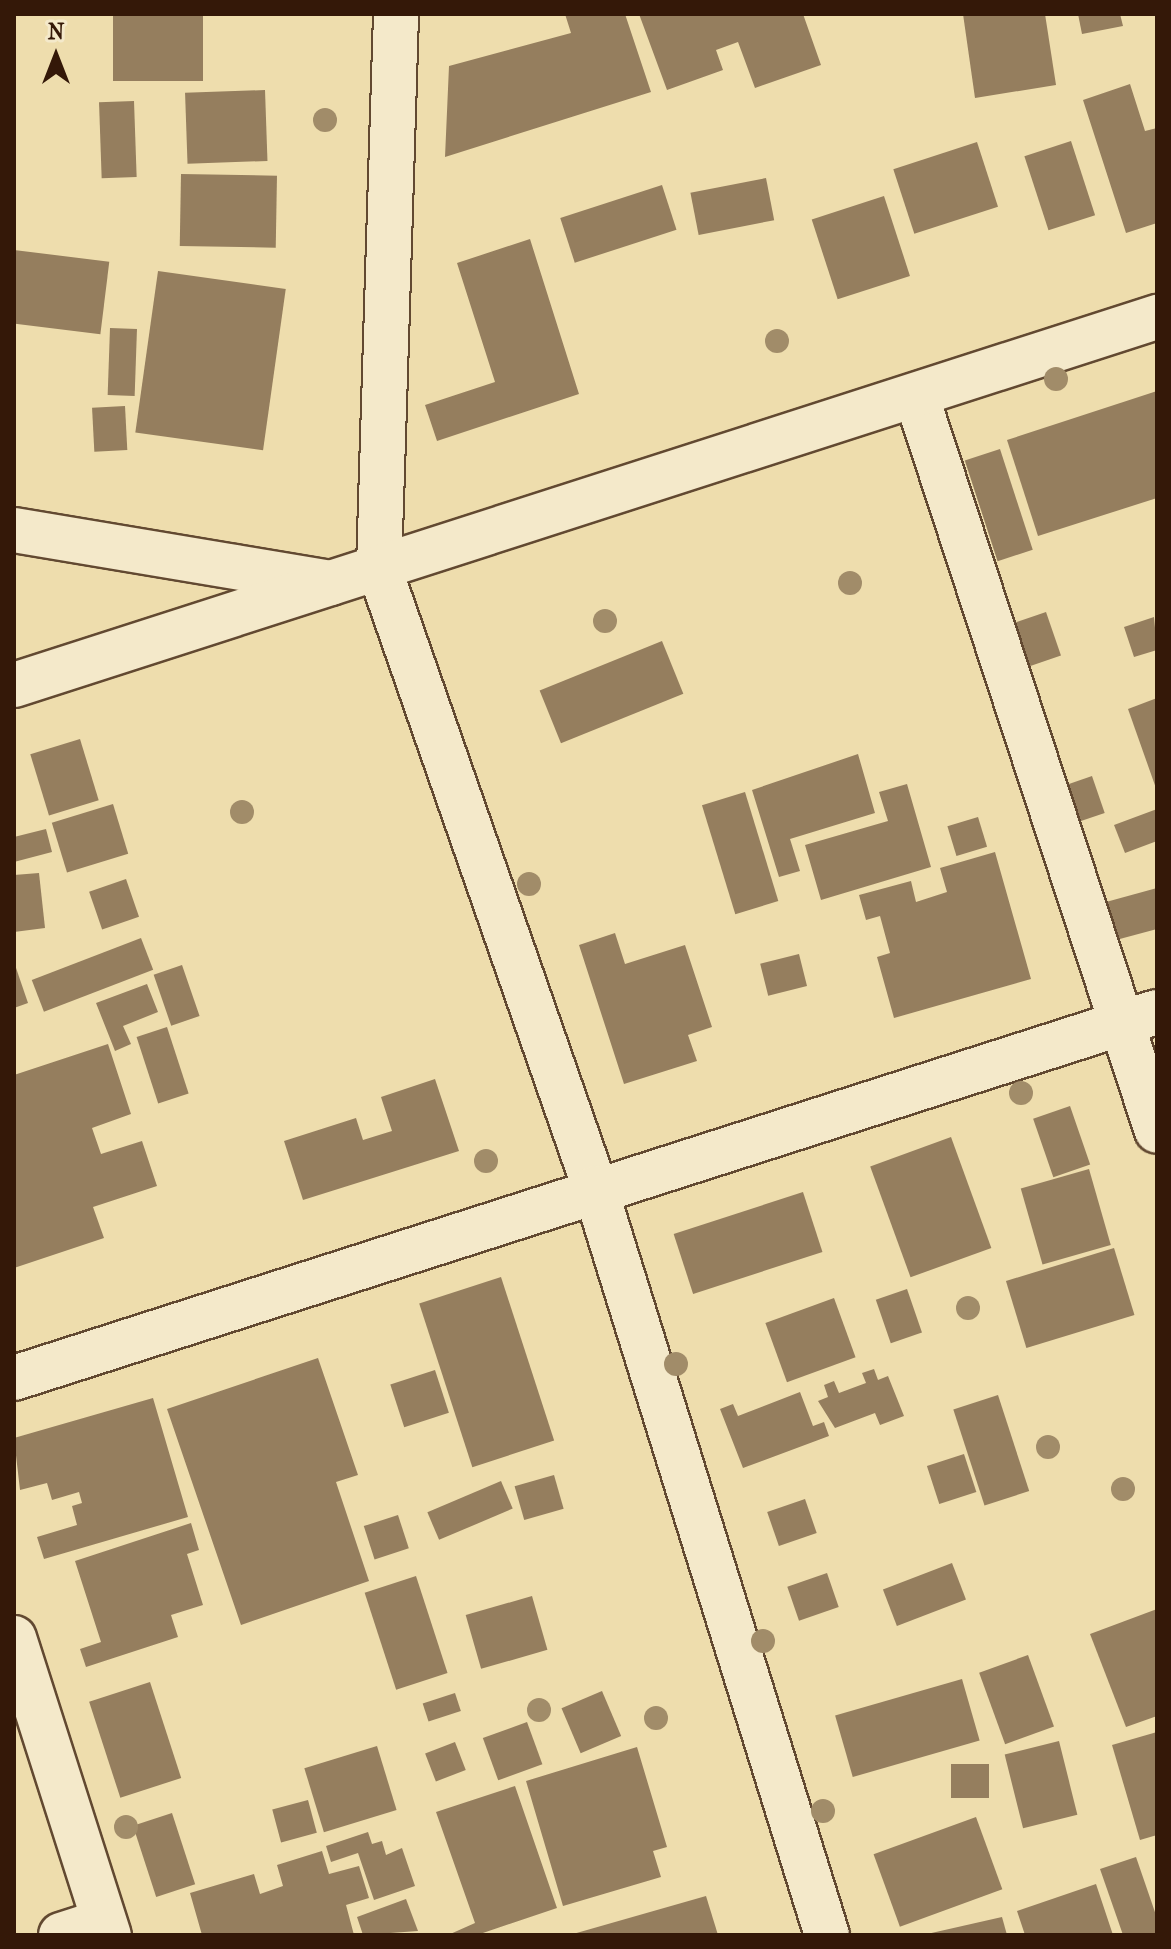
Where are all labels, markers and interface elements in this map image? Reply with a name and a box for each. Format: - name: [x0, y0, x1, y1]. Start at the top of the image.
- north arrow: [16, 16, 96, 96]
- text: N: [48, 19, 64, 45]

